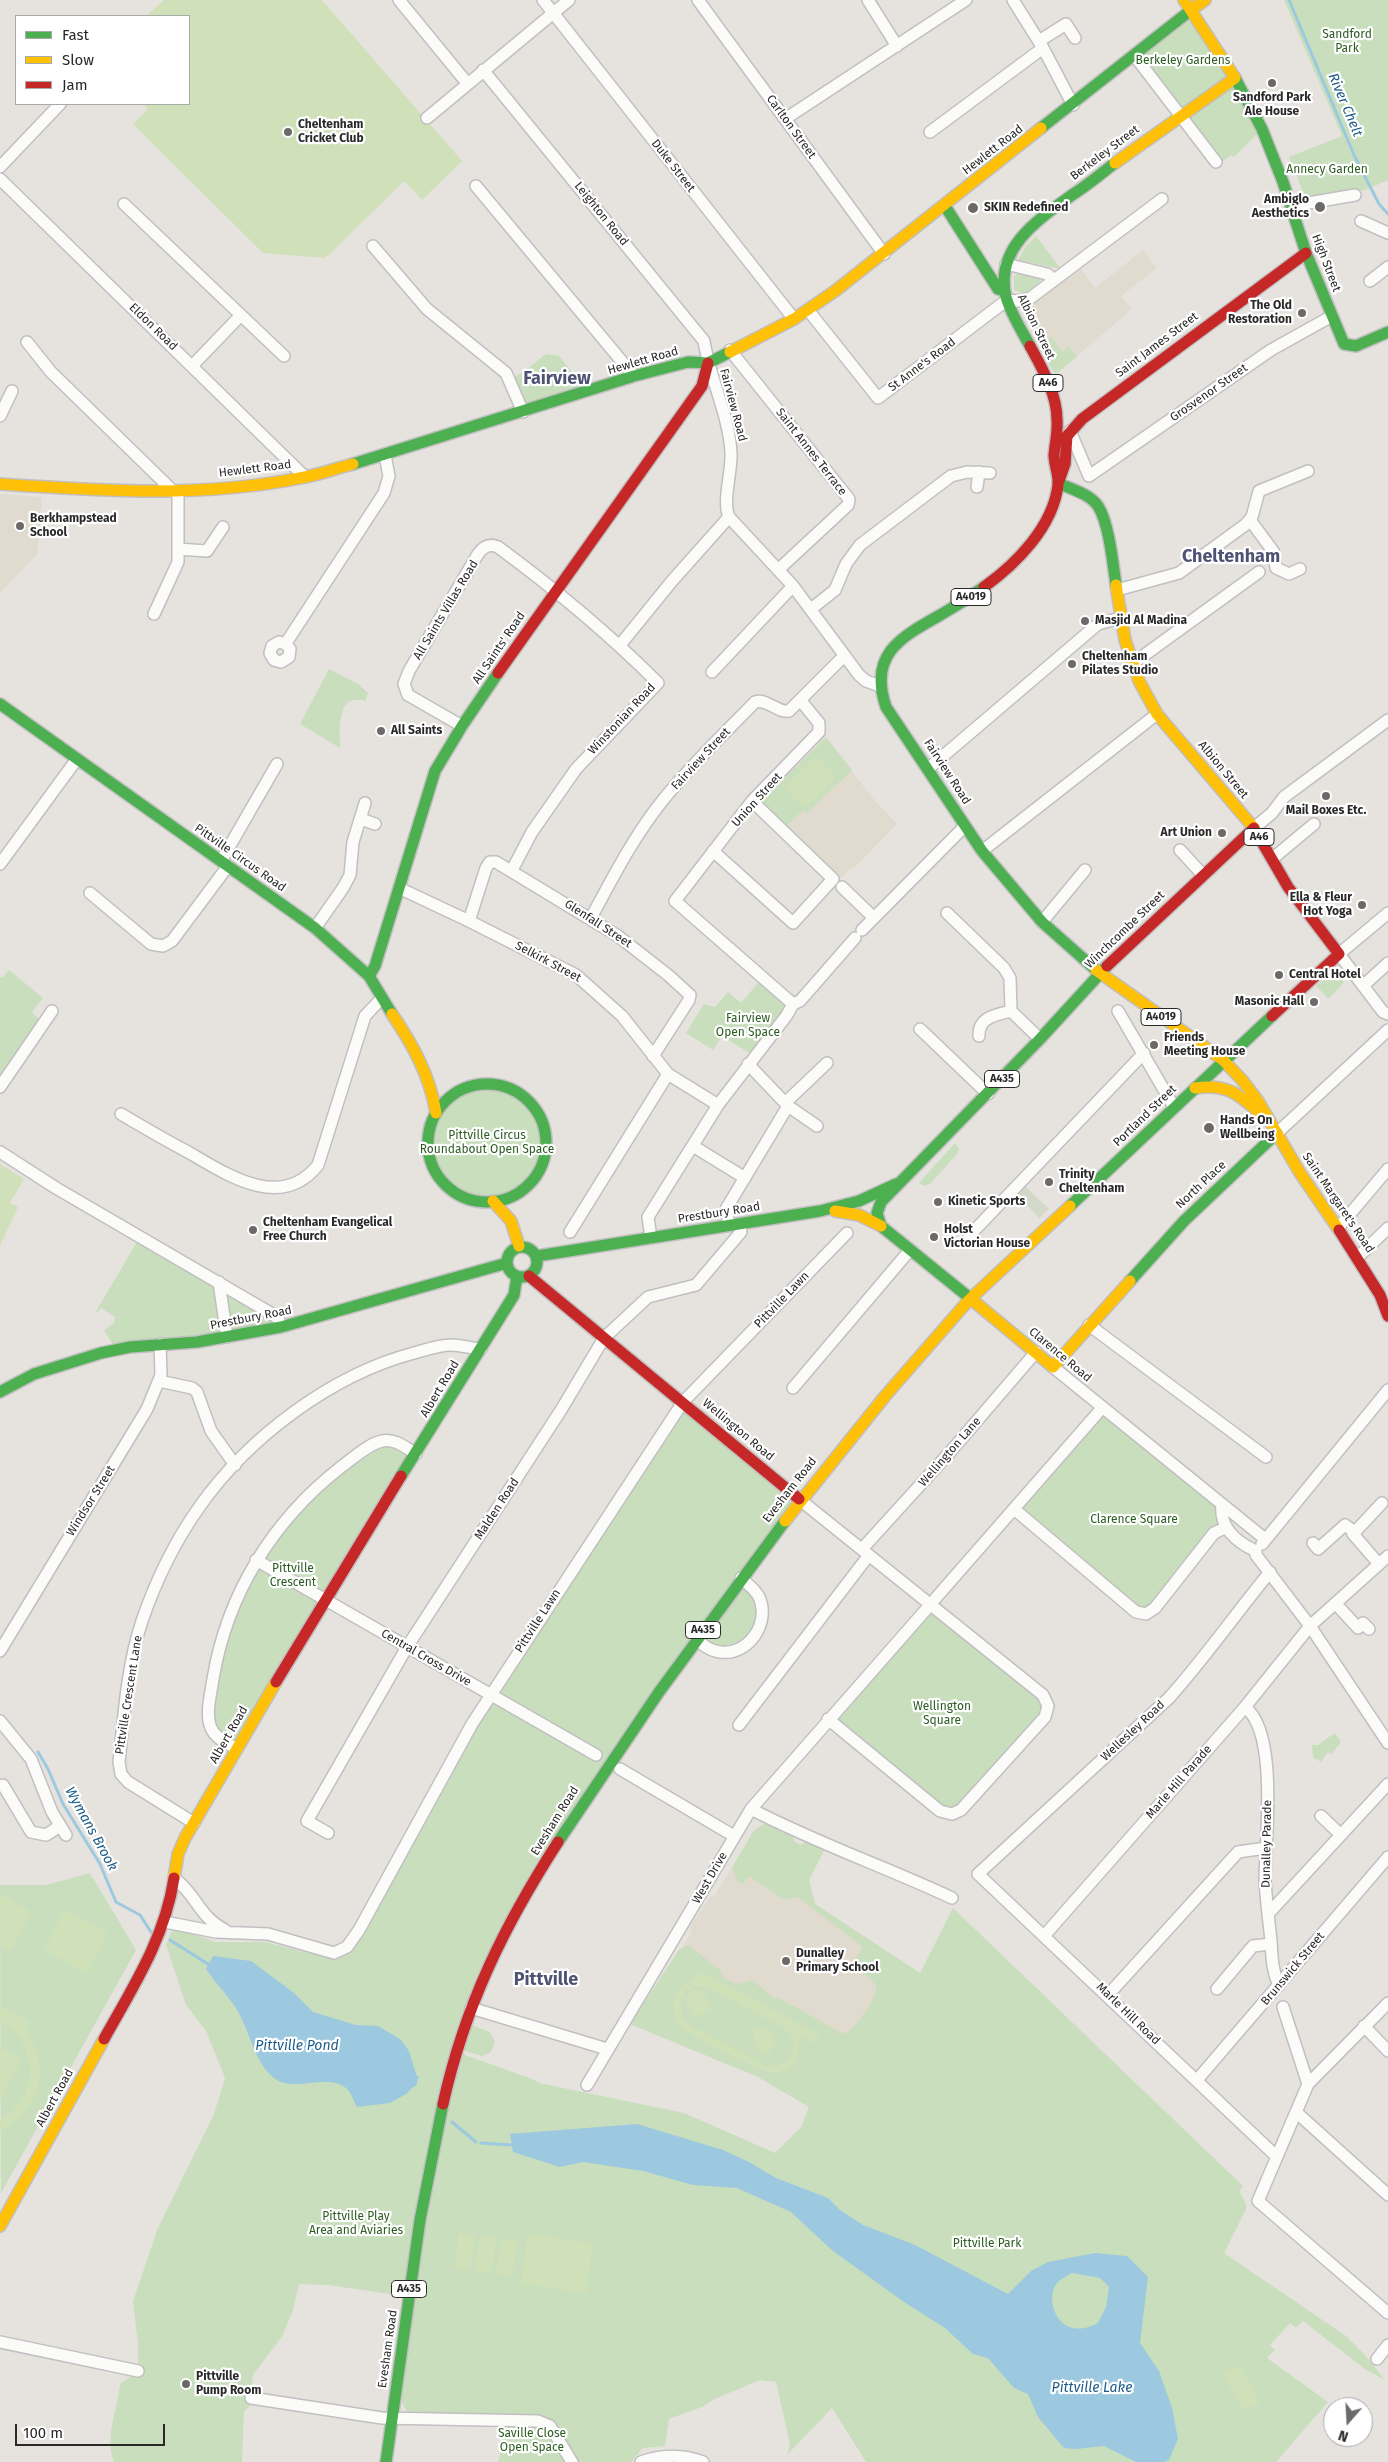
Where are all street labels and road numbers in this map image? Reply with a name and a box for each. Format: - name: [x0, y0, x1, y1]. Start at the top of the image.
- street label: Carlton Street: [763, 92, 819, 162]
- street label: Hewlett Road: [960, 122, 1026, 178]
- street label: Berkeley Street: [1068, 122, 1142, 184]
- street label: Duke Street: [648, 137, 698, 195]
- street label: Leighton Road: [571, 179, 631, 249]
- street label: High Street: [1308, 232, 1344, 294]
- street label: Albion Street: [1014, 292, 1058, 362]
- street label: Eldon Road: [126, 300, 180, 354]
- street label: Saint James Street: [1113, 309, 1201, 381]
- street label: St Anne's Road: [886, 335, 958, 395]
- street label: Hewlett Road: [606, 344, 680, 378]
- street label: Grosvenor Street: [1168, 361, 1250, 425]
- street label: Fairview Road: [716, 367, 750, 443]
- road number: A46: [1033, 374, 1063, 392]
- street label: Saint Annes Terrace: [772, 406, 850, 498]
- street label: Hewlett Road: [218, 457, 292, 481]
- street label: All Saints Villas Road: [411, 558, 481, 662]
- road number: A4019: [951, 588, 991, 606]
- street label: All Saints' Road: [470, 609, 528, 687]
- street label: Winstonian Road: [585, 680, 659, 758]
- street label: Fairview Street: [668, 725, 734, 793]
- street label: Fairview Road: [921, 737, 973, 807]
- street label: Albion Street: [1195, 738, 1251, 802]
- street label: Union Street: [729, 770, 785, 830]
- street label: Pittville Circus Road: [191, 821, 289, 895]
- road number: A46: [1244, 829, 1274, 846]
- street label: Winchcombe Street: [1082, 888, 1168, 972]
- street label: Glenfall Street: [562, 897, 634, 951]
- street label: Selkirk Street: [513, 939, 583, 985]
- road number: A4019: [1141, 1009, 1181, 1026]
- road number: A435: [984, 1070, 1020, 1088]
- street label: Portland Street: [1110, 1082, 1180, 1150]
- street label: Saint Margaret's Road: [1299, 1150, 1377, 1256]
- street label: North Place: [1173, 1158, 1229, 1212]
- street label: Prestbury Road: [677, 1199, 761, 1227]
- street label: Pittville Lawn: [752, 1269, 812, 1331]
- street label: Prestbury Road: [209, 1303, 293, 1333]
- street label: Clarence Road: [1026, 1325, 1094, 1385]
- street label: Albert Road: [417, 1358, 463, 1420]
- street label: Wellington Road: [699, 1396, 777, 1464]
- street label: Wellington Lane: [916, 1414, 984, 1490]
- street label: Evesham Road: [760, 1454, 820, 1526]
- street label: Windsor Street: [64, 1463, 118, 1539]
- street label: Malden Road: [472, 1475, 522, 1543]
- street label: Pittville Lawn: [512, 1587, 564, 1655]
- road number: A435: [686, 1622, 720, 1638]
- street label: Central Cross Drive: [378, 1626, 474, 1690]
- street label: Pittville Crescent Lane: [112, 1634, 146, 1756]
- street label: Wellesley Road: [1098, 1698, 1168, 1764]
- street label: Albert Road: [207, 1704, 251, 1766]
- street label: Marle Hill Parade: [1143, 1742, 1215, 1822]
- street label: Evesham Road: [528, 1784, 582, 1858]
- street label: Dunalley Parade: [1259, 1800, 1275, 1888]
- street label: West Drive: [689, 1849, 731, 1907]
- street label: Brunswick Street: [1258, 1929, 1328, 2009]
- street label: Marle Hill Road: [1093, 1980, 1163, 2048]
- street label: Albert Road: [33, 2067, 77, 2129]
- road number: A435: [392, 2280, 426, 2298]
- street label: Evesham Road: [375, 2309, 401, 2389]

